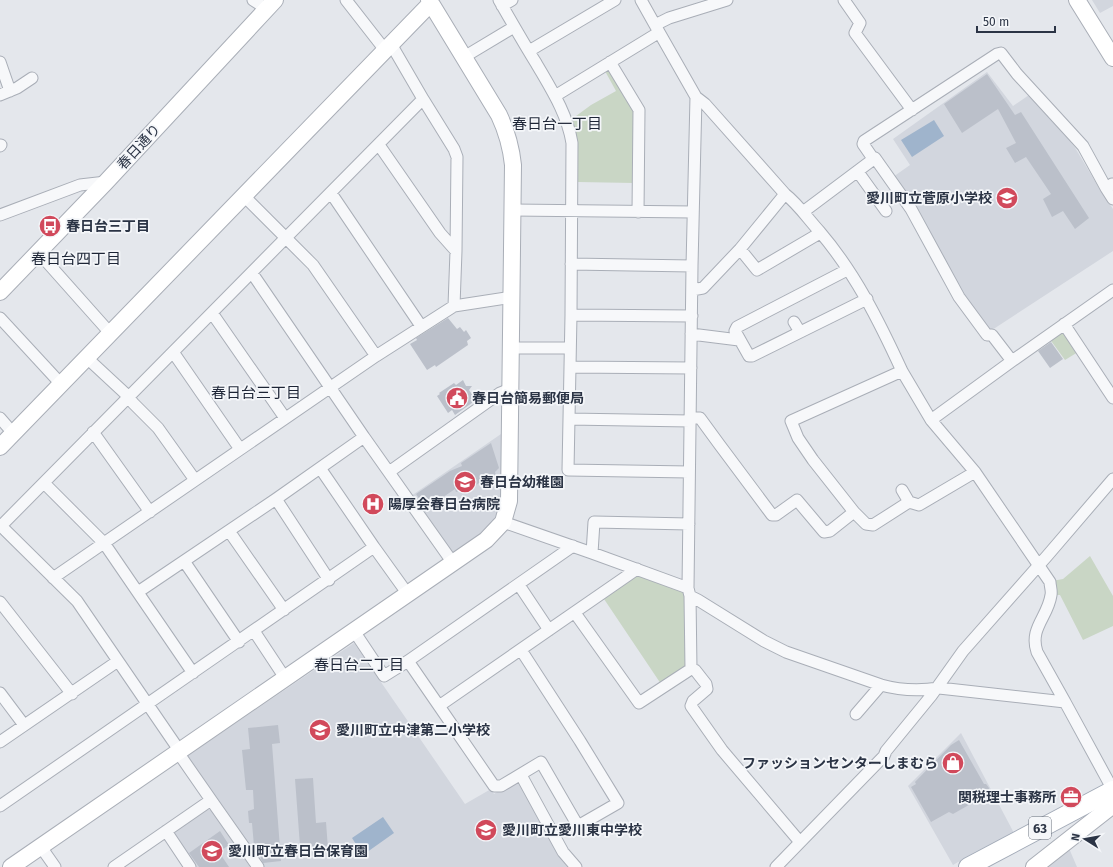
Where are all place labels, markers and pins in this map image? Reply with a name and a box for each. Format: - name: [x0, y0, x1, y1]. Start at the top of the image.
- school or university icon: 愛川町立菅原小学校: [994, 185, 1020, 211]
- place label: 愛川町立菅原小学校: [866, 190, 992, 207]
- bus stop icon: 春日台三丁目: [37, 213, 63, 239]
- place label: 春日台三丁目: [66, 218, 150, 235]
- public building icon: 春日台簡易郵便局: [444, 385, 470, 411]
- place label: 春日台簡易郵便局: [472, 390, 584, 407]
- school or university icon: 春日台幼稚園: [452, 469, 478, 495]
- place label: 春日台幼稚園: [480, 474, 564, 491]
- hospital icon: 陽厚会春日台病院: [360, 491, 386, 517]
- place label: 陽厚会春日台病院: [388, 496, 500, 513]
- school or university icon: 愛川町立中津第二小学校: [307, 717, 333, 743]
- place label: 愛川町立中津第二小学校: [336, 722, 490, 739]
- shop icon: ファッションセンターしまむら: [940, 750, 966, 776]
- place label: ファッションセンターしまむら: [742, 755, 938, 772]
- office icon: 関税理士事務所: [1058, 784, 1084, 810]
- place label: 関税理士事務所: [958, 789, 1056, 806]
- school or university icon: 愛川町立愛川東中学校: [473, 817, 499, 843]
- place label: 愛川町立愛川東中学校: [502, 822, 642, 839]
- school or university icon: 愛川町立春日台保育園: [199, 838, 225, 864]
- place label: 愛川町立春日台保育園: [228, 843, 368, 860]

